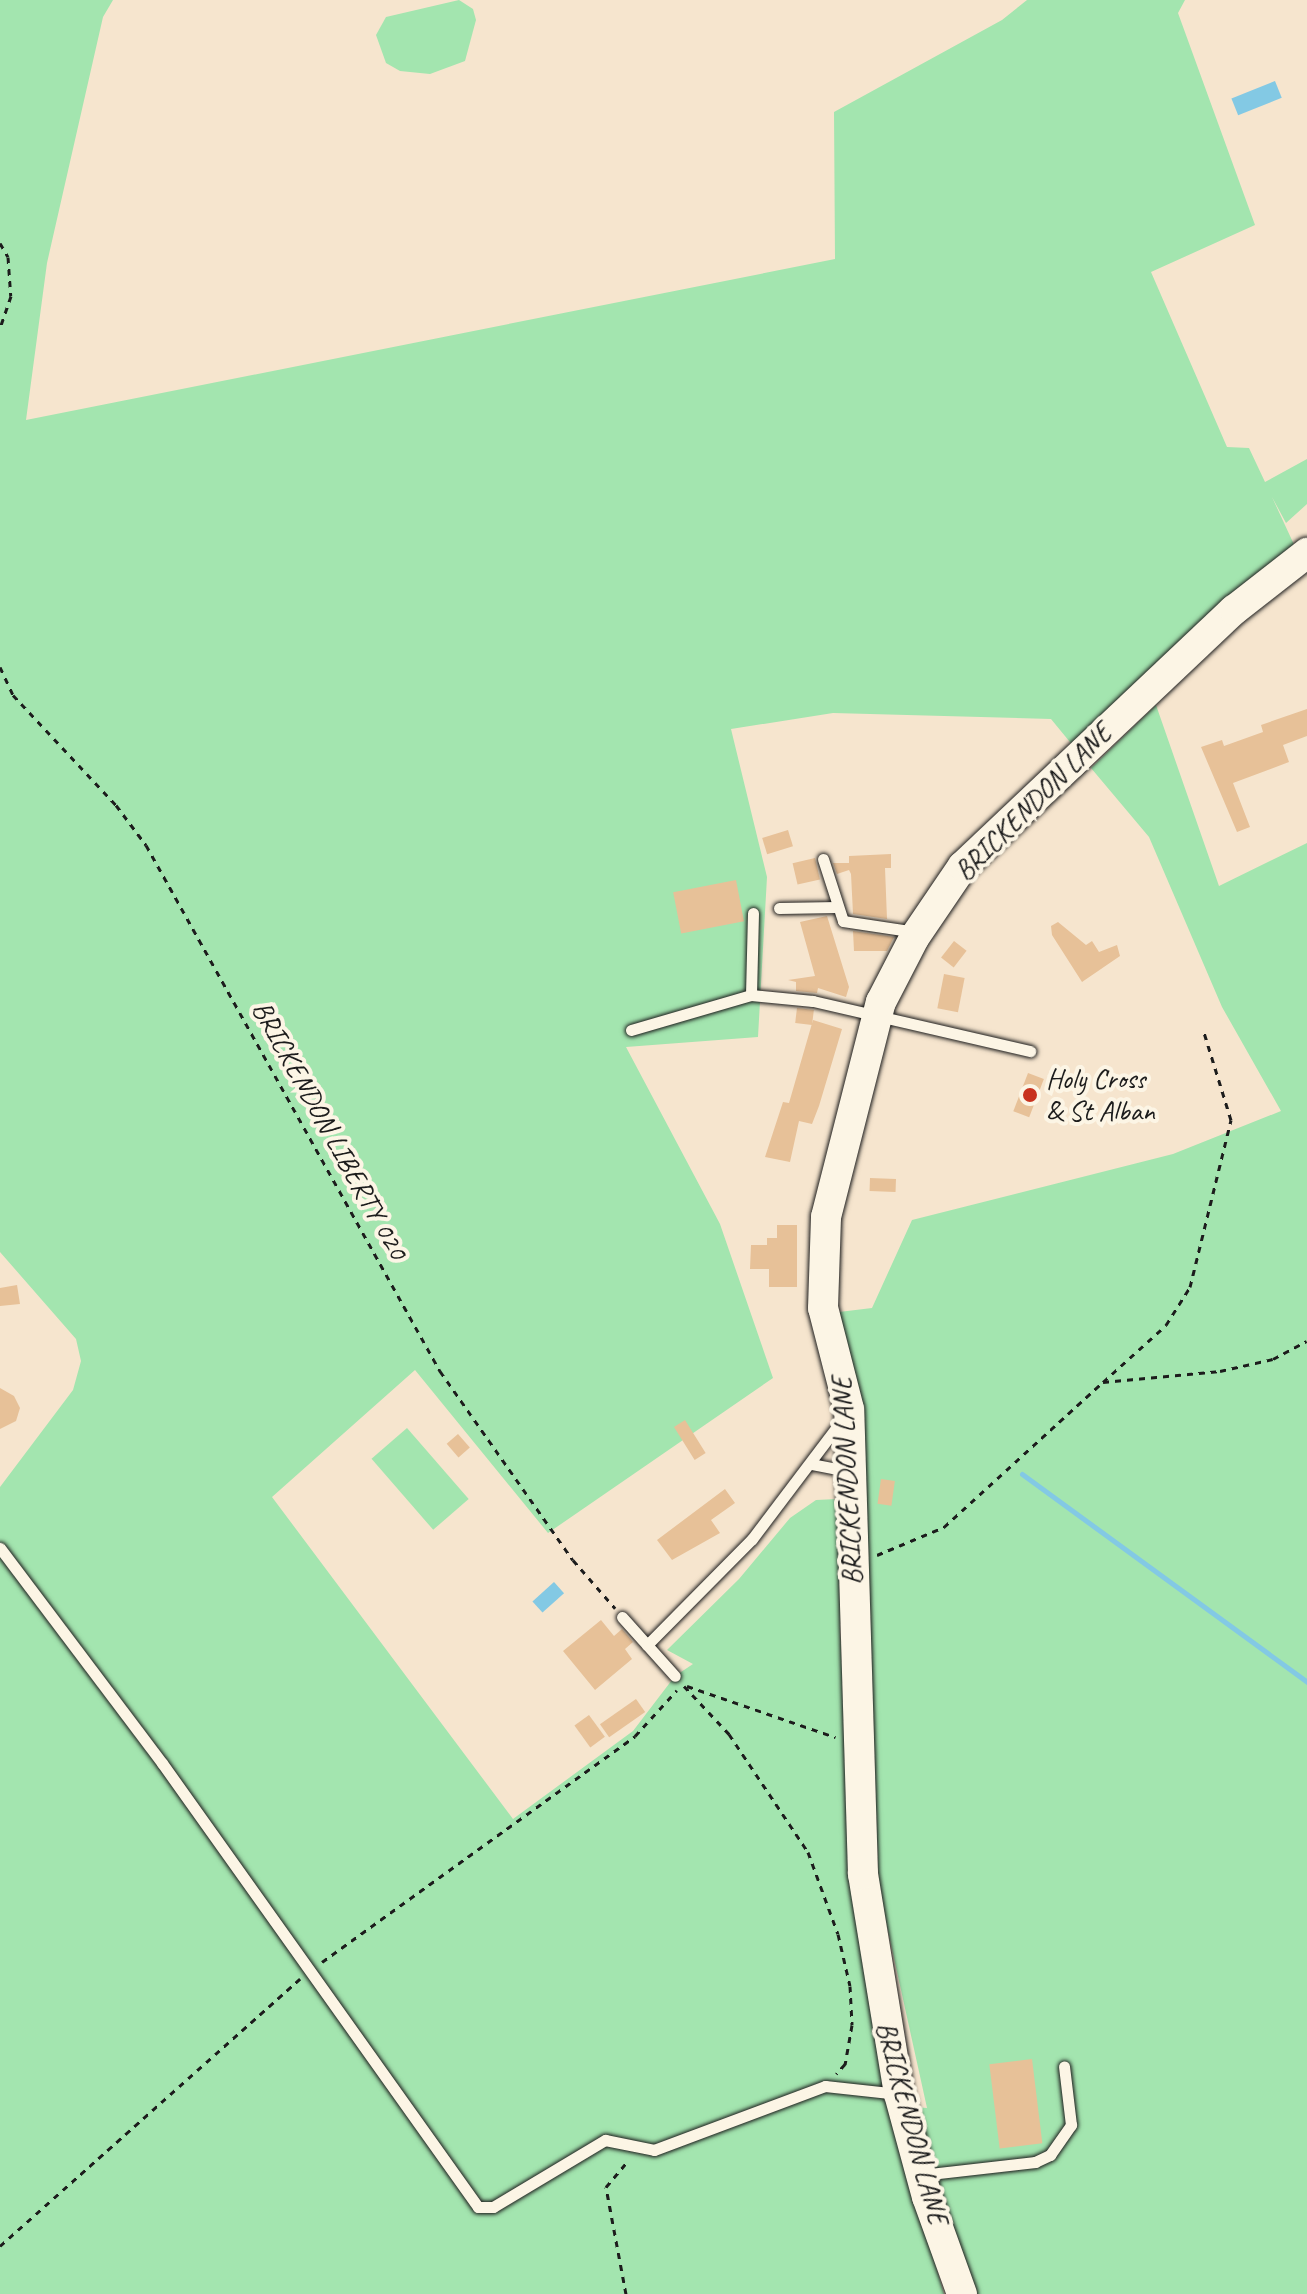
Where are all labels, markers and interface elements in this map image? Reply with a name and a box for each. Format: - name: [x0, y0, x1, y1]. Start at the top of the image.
- street label: BRICKENDON LANE: [947, 716, 1119, 888]
- street label: BRICKENDON LIBERTY 020: [246, 996, 414, 1264]
- place label: Holy Cross & St Alban: [1046, 1062, 1155, 1128]
- marker: Holy Cross & St Alban: [1021, 1086, 1039, 1104]
- street label: BRICKENDON LANE: [825, 1376, 869, 1586]
- street label: BRICKENDON LANE: [869, 2018, 955, 2228]

